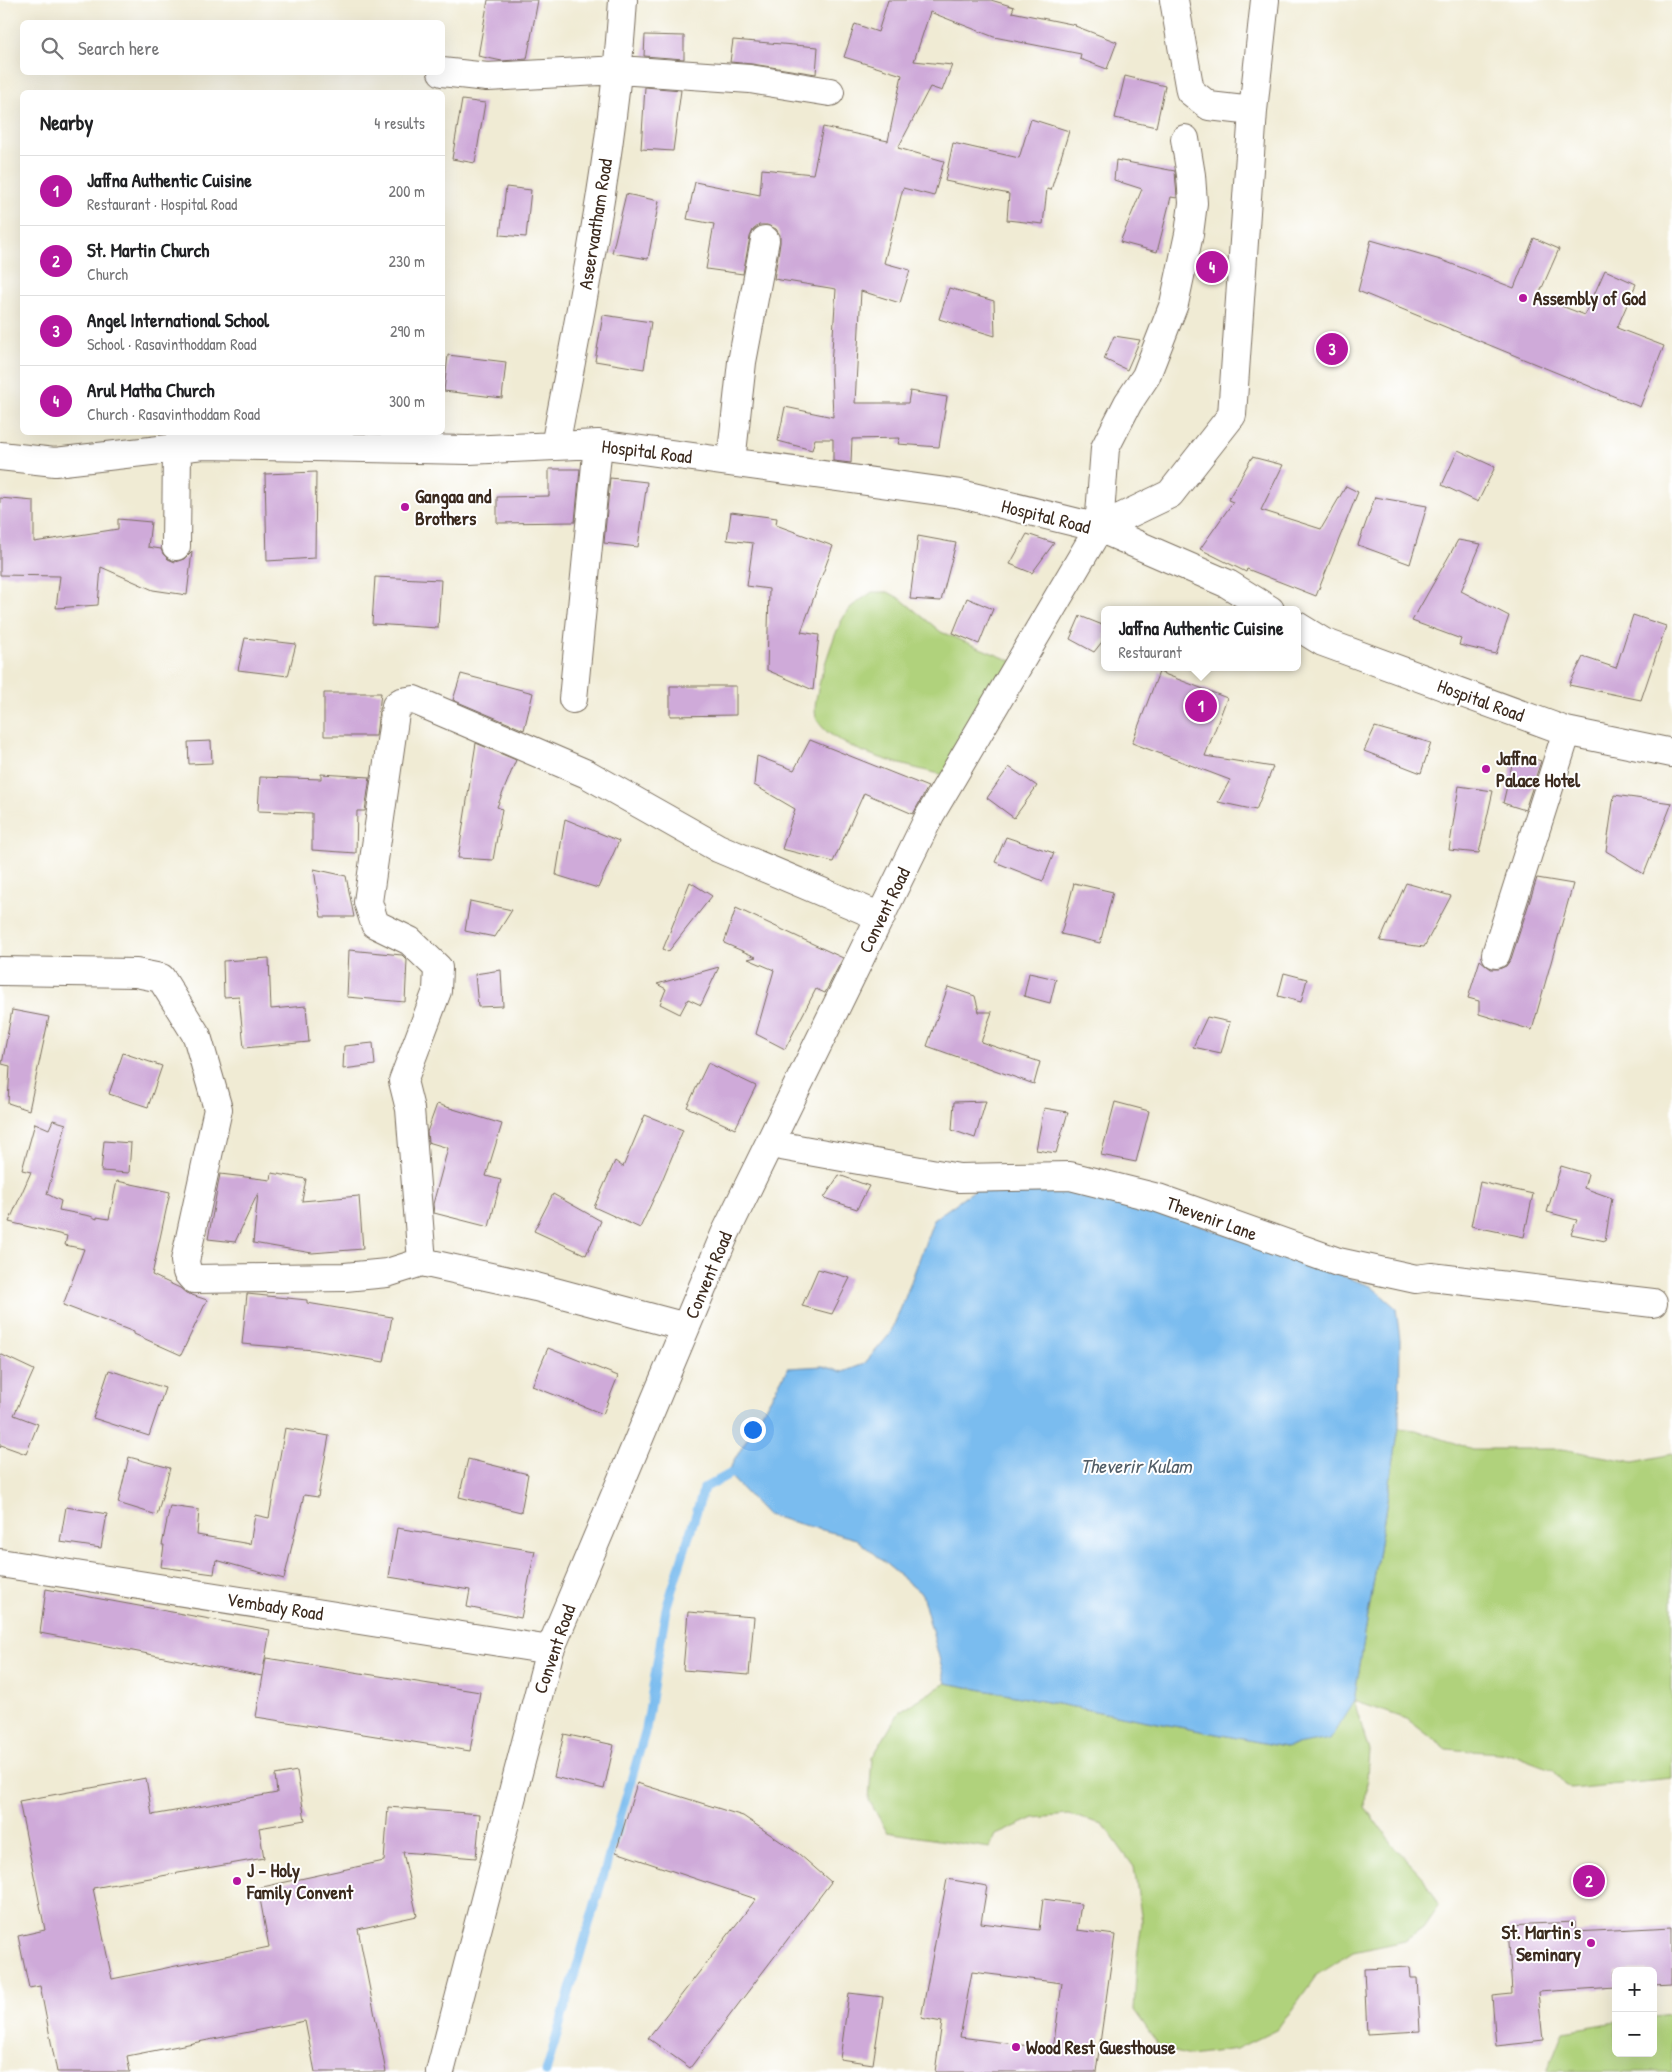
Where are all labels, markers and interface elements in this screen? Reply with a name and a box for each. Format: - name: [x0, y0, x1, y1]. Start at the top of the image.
- search box: [20, 20, 445, 75]
- icon: search: [38, 34, 66, 62]
- text: Search here: [78, 35, 159, 61]
- text: Nearby: [40, 108, 93, 137]
- text: 4 results: [374, 112, 425, 134]
- street label: Aseervaatham Road: [572, 156, 618, 291]
- text: Jaffna Authentic Cuisine: [87, 167, 252, 193]
- text: 1: [53, 180, 59, 202]
- text: 200 m: [389, 180, 425, 202]
- text: Restaurant · Hospital Road: [87, 193, 237, 215]
- text: St. Martin Church: [87, 237, 209, 263]
- pin: 4: [1196, 248, 1228, 286]
- text: 2: [52, 250, 60, 272]
- text: 230 m: [389, 250, 425, 272]
- text: Church: [87, 263, 128, 285]
- place label: Assembly of God: [1533, 285, 1646, 312]
- marker: Assembly of God: [1517, 292, 1529, 304]
- text: Angel International School: [87, 307, 269, 333]
- text: 3: [52, 320, 60, 342]
- text: 290 m: [390, 320, 425, 342]
- pin: 3: [1316, 330, 1348, 368]
- text: School · Rasavinthoddam Road: [87, 333, 256, 355]
- text: Arul Matha Church: [87, 377, 214, 403]
- text: 4: [53, 390, 59, 412]
- text: 300 m: [389, 390, 425, 412]
- text: Church · Rasavinthoddam Road: [87, 403, 260, 425]
- street label: Hospital Road: [600, 433, 694, 470]
- place label: Gangaa and Brothers: [415, 483, 492, 531]
- street label: Hospital Road: [999, 492, 1094, 540]
- marker: Gangaa and Brothers: [399, 501, 411, 513]
- popup: [1101, 606, 1301, 671]
- text: Jaffna Authentic Cuisine: [1119, 615, 1283, 641]
- text: Restaurant: [1119, 641, 1182, 663]
- street label: Hospital Road: [1434, 672, 1529, 728]
- pin: 1: [1185, 687, 1217, 725]
- place label: Jaffna Palace Hotel: [1496, 745, 1581, 793]
- marker: Jaffna Palace Hotel: [1480, 763, 1492, 775]
- street label: Convent Road: [852, 862, 916, 957]
- street label: Thevenir Lane: [1163, 1190, 1261, 1247]
- street label: Convent Road: [678, 1227, 738, 1323]
- your location: [740, 1417, 766, 1443]
- water label: Theverir Kulam: [1080, 1452, 1193, 1479]
- street label: Vembady Road: [225, 1586, 326, 1627]
- street label: Convent Road: [527, 1601, 582, 1697]
- place label: J - Holy Family Convent: [246, 1857, 355, 1906]
- pin: 2: [1573, 1862, 1605, 1900]
- marker: J - Holy Family Convent: [231, 1875, 243, 1887]
- place label: St. Martin's Seminary: [1501, 1919, 1582, 1968]
- marker: St. Martin's Seminary: [1585, 1937, 1597, 1949]
- map controls: [1612, 1967, 1657, 2057]
- button: +: [1612, 1967, 1657, 2012]
- button: −: [1612, 2012, 1657, 2057]
- place label: Wood Rest Guesthouse: [1026, 2034, 1176, 2060]
- marker: Wood Rest Guesthouse: [1010, 2041, 1022, 2053]

